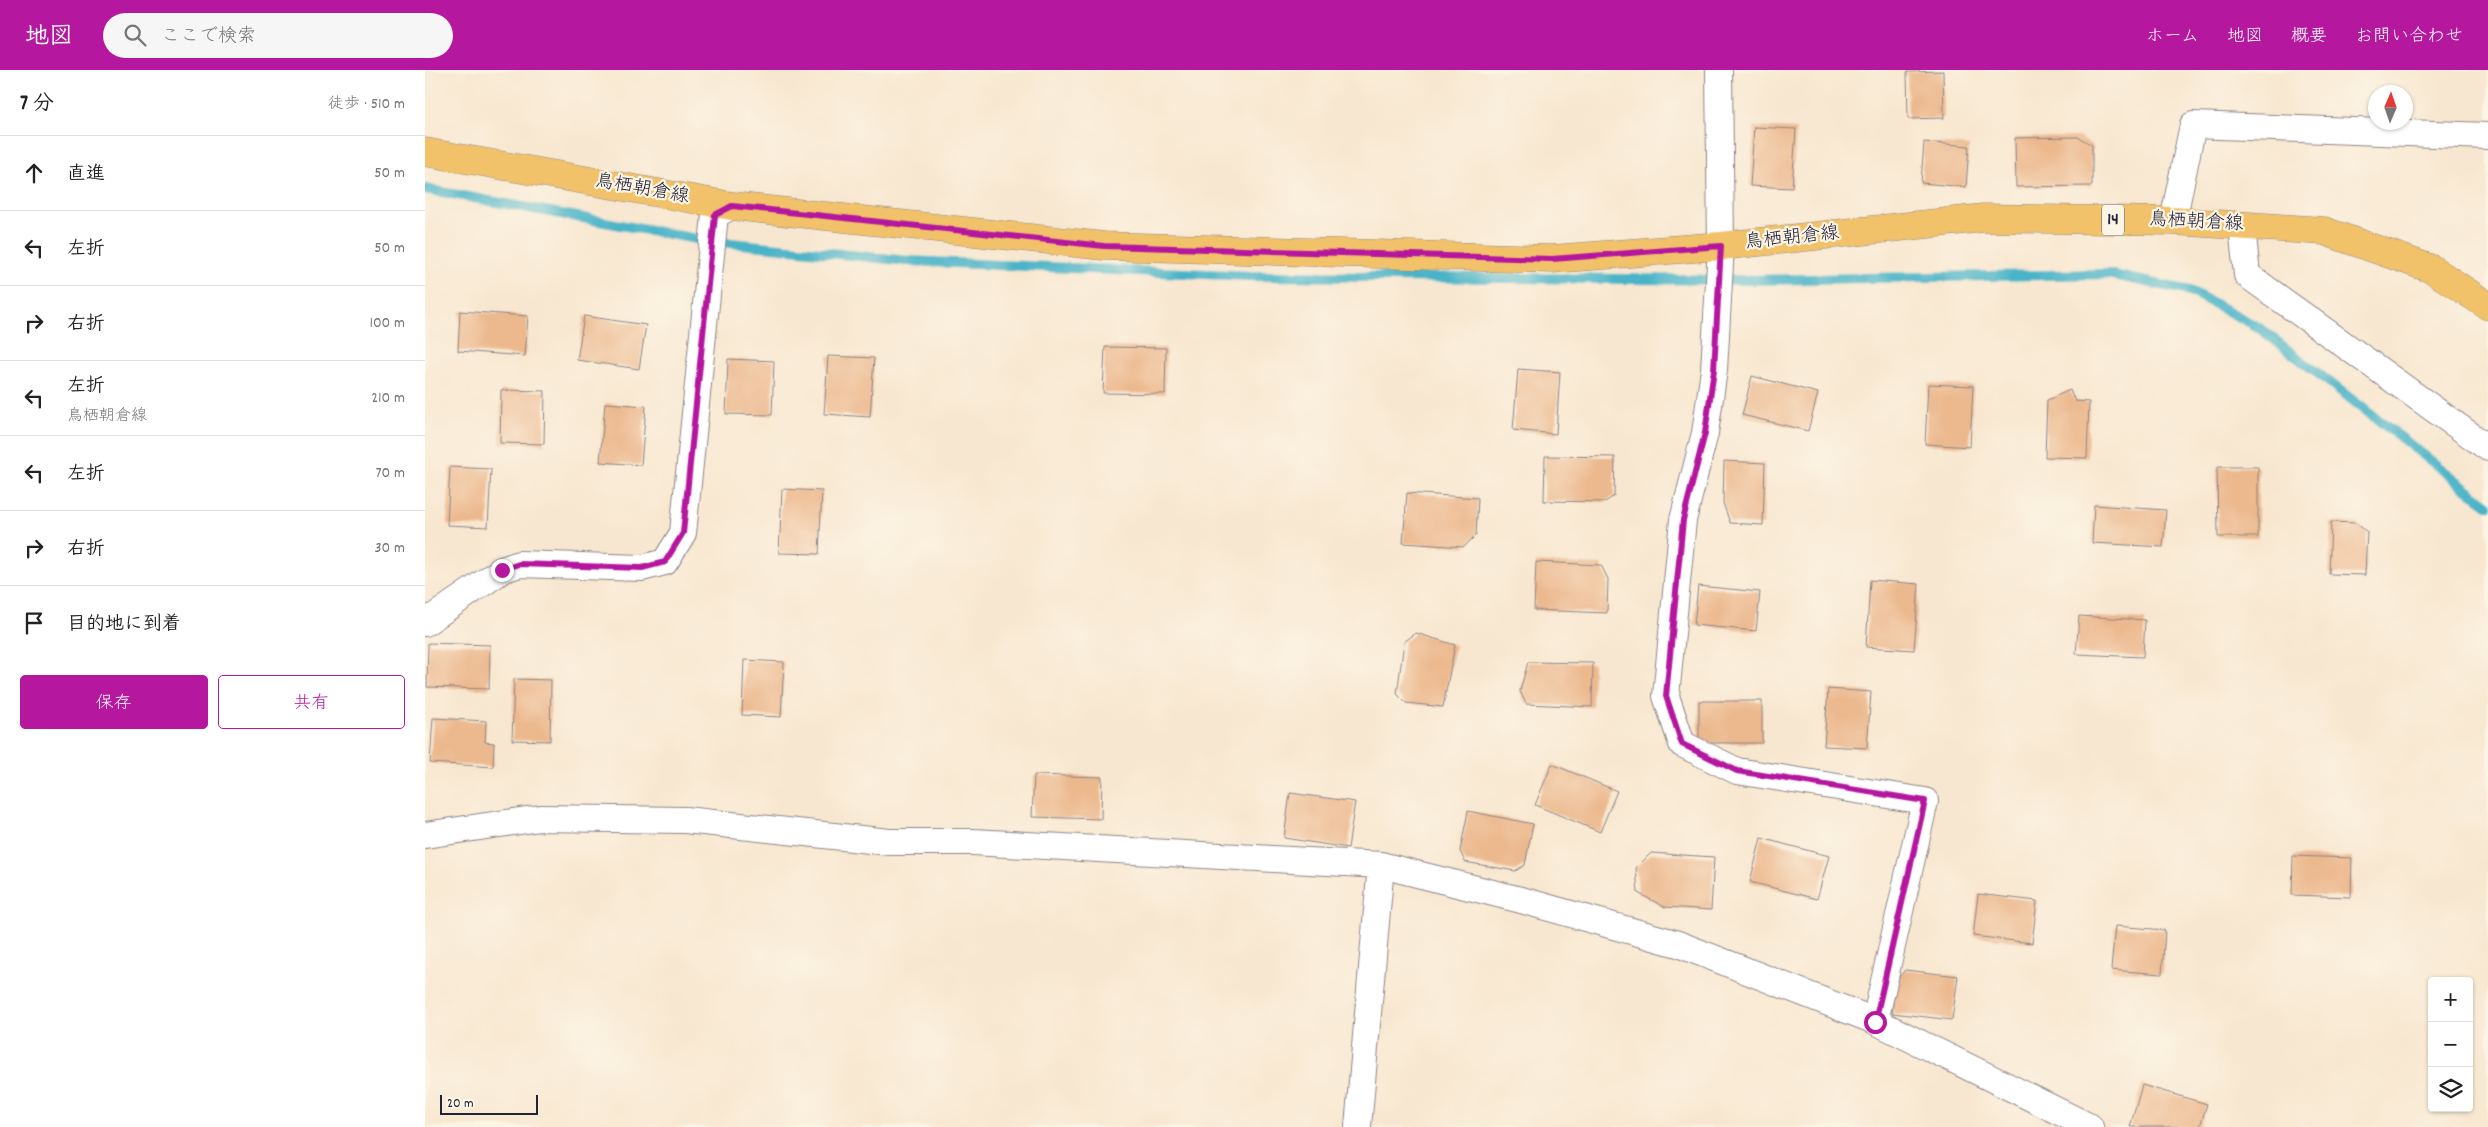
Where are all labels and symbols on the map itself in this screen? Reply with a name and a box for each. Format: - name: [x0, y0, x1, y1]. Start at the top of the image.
- north arrow: [2368, 85, 2413, 130]
- street label: 鳥栖朝倉線: [593, 168, 691, 212]
- road number: 14: [2102, 204, 2124, 236]
- street label: 鳥栖朝倉線: [2148, 207, 2244, 239]
- street label: 鳥栖朝倉線: [1743, 221, 1841, 257]
- route end: [491, 559, 514, 582]
- route start: [1864, 1011, 1887, 1034]
- scale bar: [440, 1092, 537, 1115]

